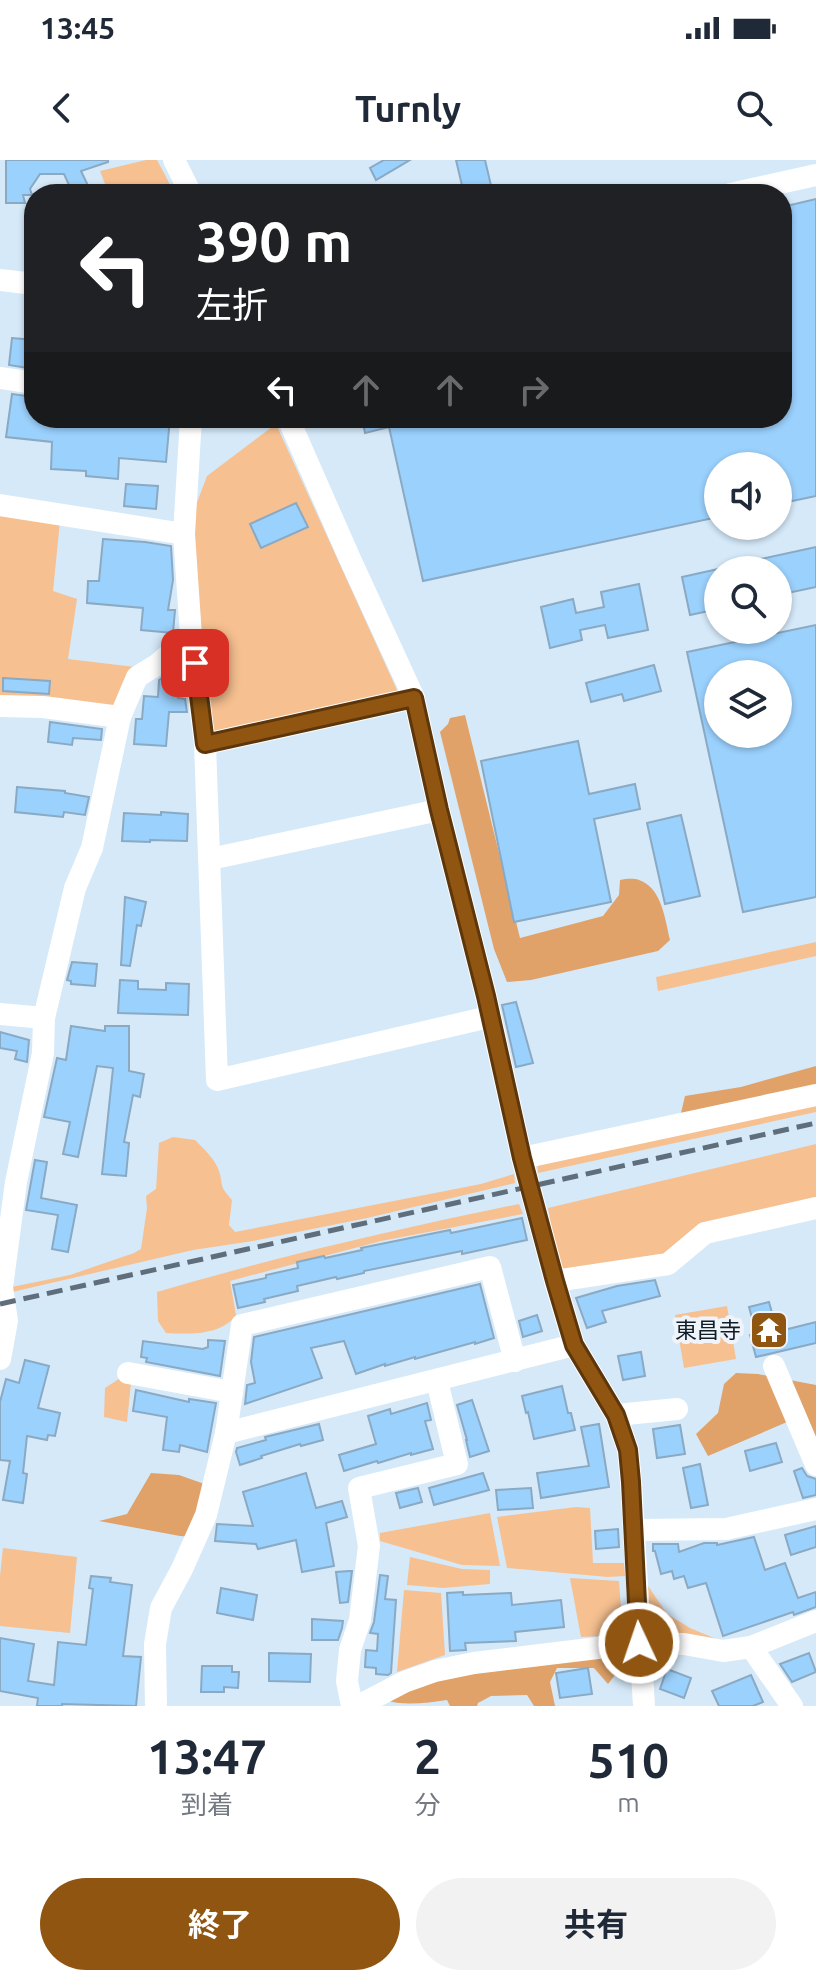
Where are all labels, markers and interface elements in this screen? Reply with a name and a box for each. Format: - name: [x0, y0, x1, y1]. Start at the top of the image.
- text: 13:45: [40, 11, 115, 45]
- icon: back: [40, 86, 84, 130]
- icon: search: [732, 86, 776, 130]
- text: Turnly: [355, 88, 461, 129]
- text: 390 m: [196, 210, 352, 273]
- icon: left: [64, 216, 168, 320]
- text: 左折: [196, 284, 268, 325]
- icon: left: [260, 368, 304, 412]
- icon: ahead: [344, 368, 388, 412]
- icon: ahead: [428, 368, 472, 412]
- icon: right: [512, 368, 556, 412]
- map controls: [704, 452, 792, 748]
- button: sound: [704, 452, 792, 540]
- button: search: [704, 556, 792, 644]
- pin: [161, 629, 229, 697]
- icon: arrive: [173, 641, 217, 685]
- button: layers: [704, 660, 792, 748]
- temple icon: 東昌寺: [748, 1309, 790, 1351]
- place label: 東昌寺: [675, 1317, 741, 1342]
- position arrow: [597, 1601, 681, 1685]
- text: 13:47: [147, 1729, 267, 1783]
- text: 2: [414, 1729, 441, 1783]
- text: 510: [588, 1733, 669, 1787]
- text: m: [617, 1788, 640, 1817]
- text: 到着: [181, 1790, 233, 1819]
- text: 分: [414, 1790, 440, 1819]
- button: 終了: [40, 1878, 400, 1970]
- button: 共有: [416, 1878, 776, 1970]

